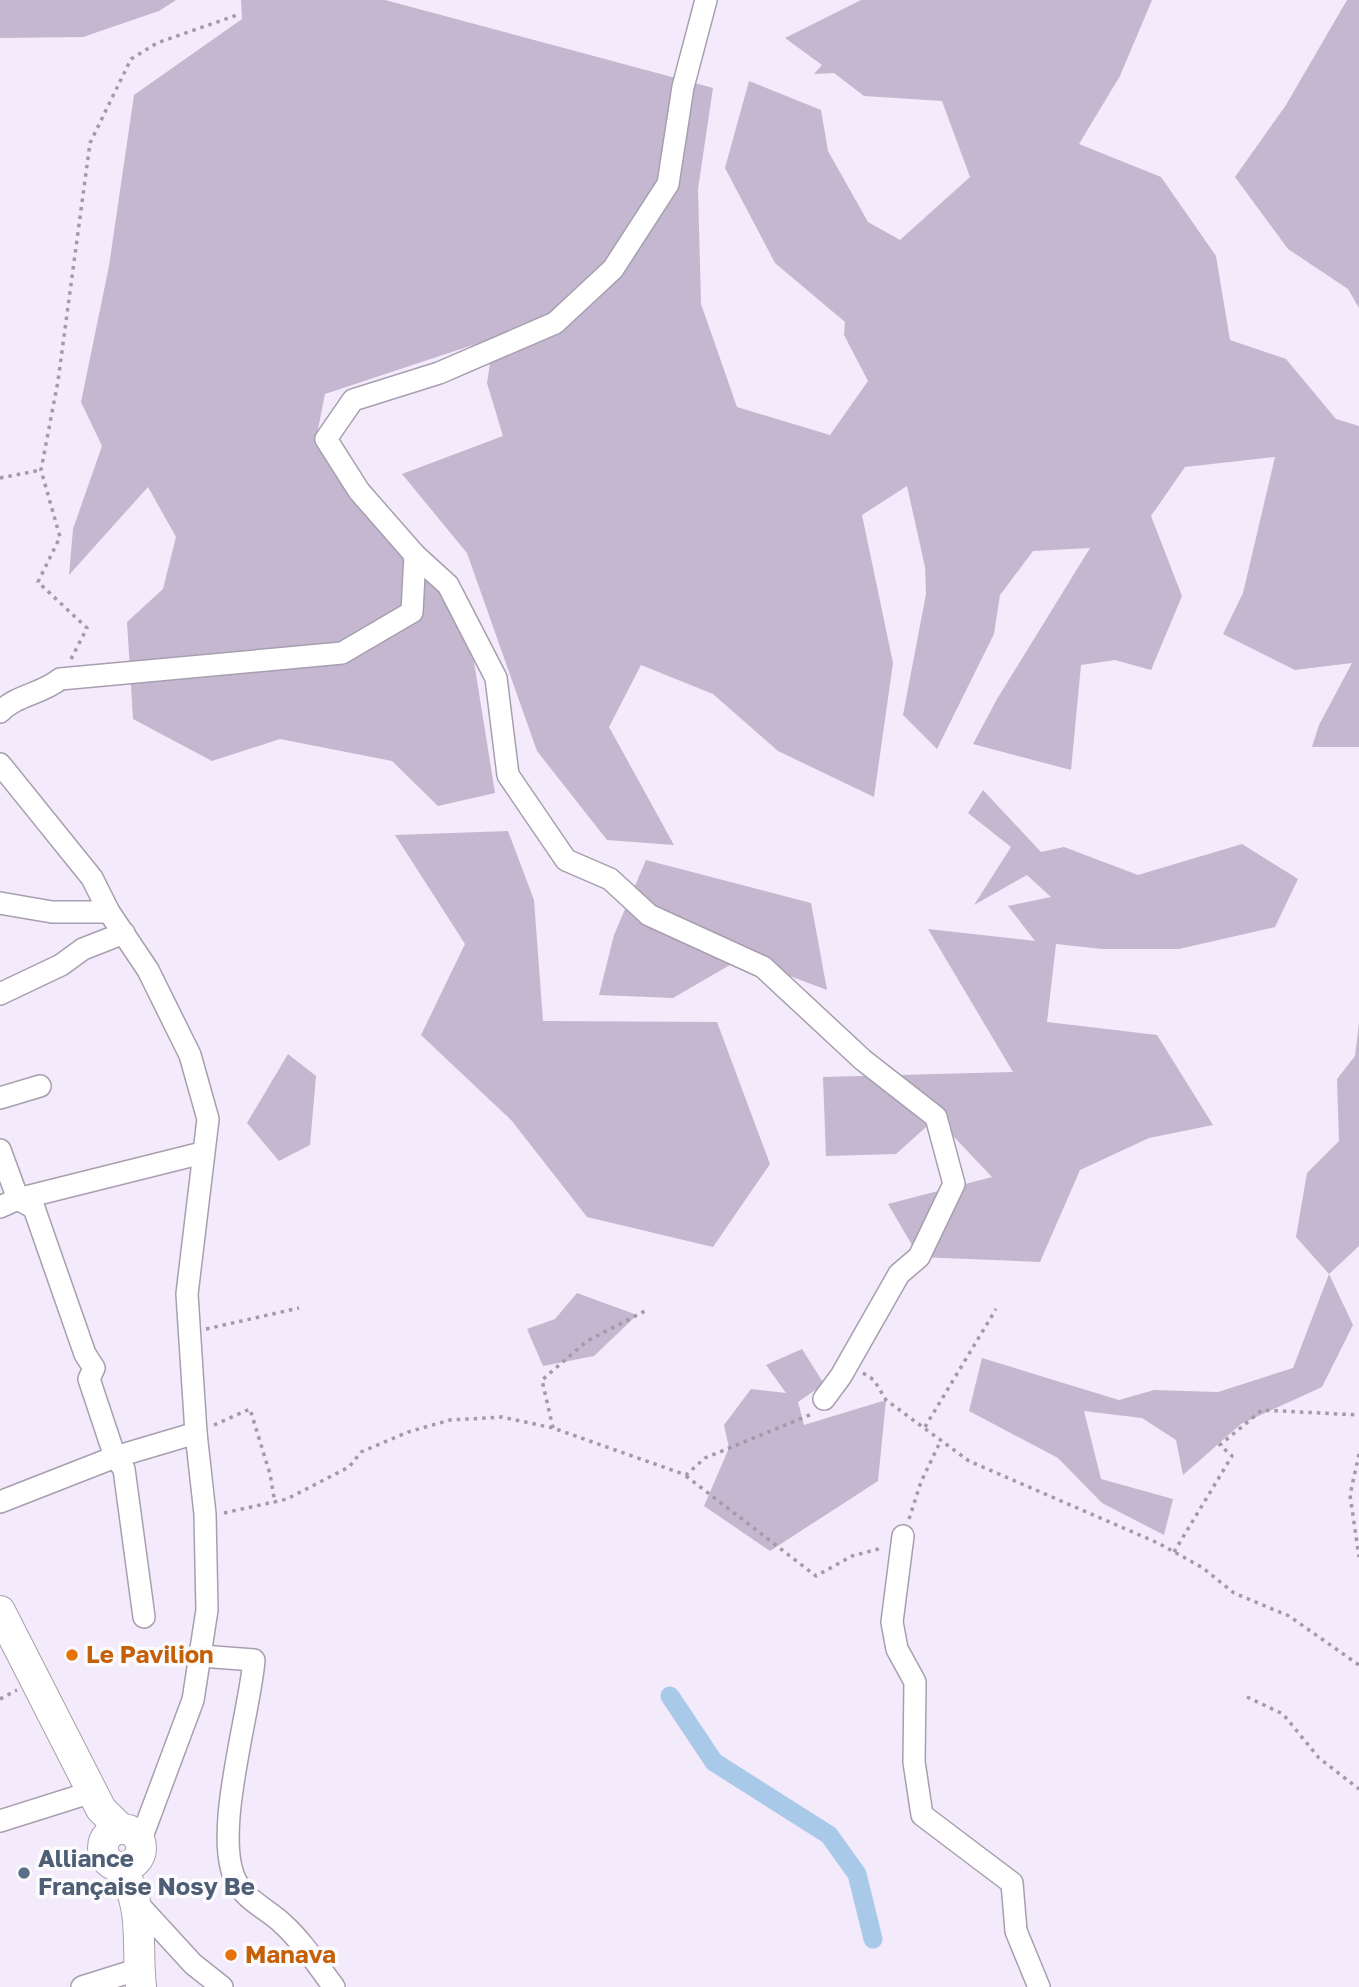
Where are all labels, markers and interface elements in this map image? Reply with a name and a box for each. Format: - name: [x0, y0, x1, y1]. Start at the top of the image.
- place label: Le Pavilion: [86, 1639, 214, 1668]
- marker: Le Pavilion: [64, 1647, 80, 1663]
- place label: Alliance Française Nosy Be: [38, 1843, 255, 1900]
- marker: Alliance Française Nosy Be: [16, 1865, 32, 1881]
- place label: Manava: [245, 1939, 336, 1968]
- marker: Manava: [223, 1947, 239, 1963]

